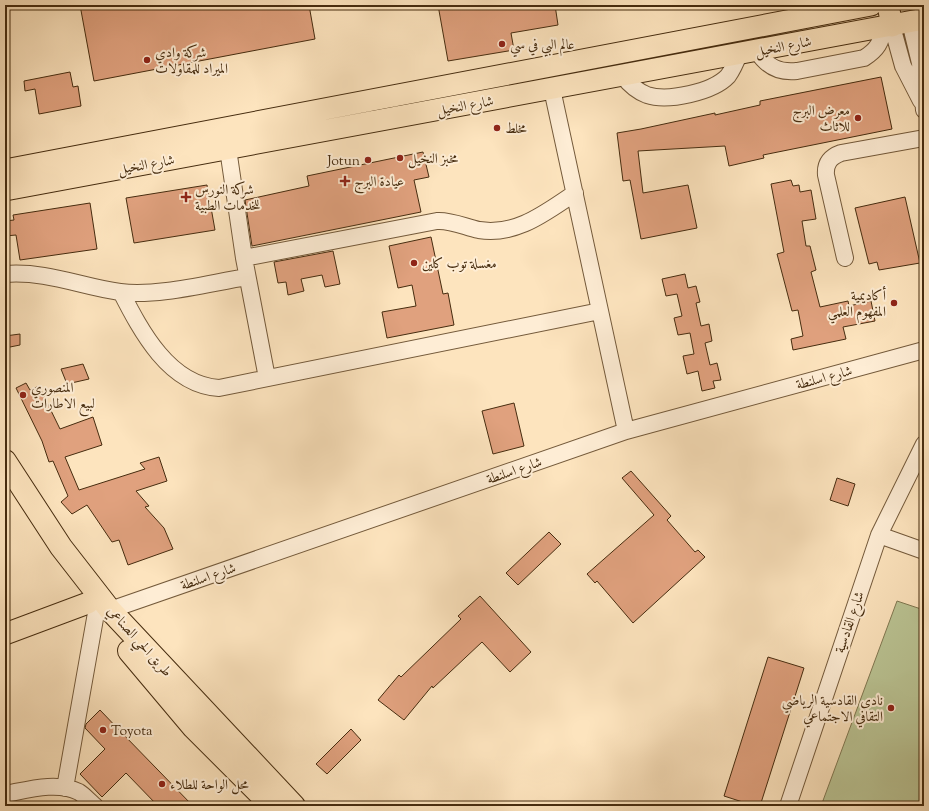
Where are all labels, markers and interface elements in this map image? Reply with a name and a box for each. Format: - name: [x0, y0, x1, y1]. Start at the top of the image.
- street label: شارع النخيل: [753, 33, 813, 63]
- place label: عالم البي في سي: [510, 36, 574, 58]
- marker: عالم البي في سي: [497, 39, 507, 49]
- place label: شركة وادي الميراد للمقاولات: [155, 44, 228, 80]
- marker: شركة وادي الميراد للمقاولات: [142, 55, 152, 65]
- street label: شارع النخيل: [435, 92, 495, 122]
- place label: معرض البرج للاثاث: [792, 102, 850, 138]
- marker: معرض البرج للاثاث: [853, 113, 863, 123]
- place label: مخلط: [505, 120, 527, 140]
- marker: مخلط: [492, 123, 502, 133]
- place label: مخبز النخيل: [408, 150, 459, 170]
- street label: شارع النخيل: [116, 151, 176, 181]
- place label: Jotun: [326, 152, 360, 172]
- marker: مخبز النخيل: [395, 153, 405, 163]
- marker: Jotun: [363, 155, 373, 165]
- place label: عيادة البرج: [354, 173, 404, 194]
- marker: عيادة البرج: [339, 175, 351, 187]
- place label: شركة النورس للخدمات الطبية: [195, 181, 261, 217]
- marker: شركة النورس للخدمات الطبية: [180, 191, 192, 203]
- place label: مغسلة توب كلين: [422, 255, 497, 275]
- marker: مغسلة توب كلين: [409, 258, 419, 268]
- place label: أكاديمية المفهوم العلمي: [828, 285, 887, 324]
- marker: أكاديمية المفهوم العلمي: [889, 298, 899, 308]
- street label: شارع اسلنطة: [794, 362, 855, 396]
- place label: المنصوري لبيع الاطارات: [31, 379, 95, 417]
- marker: المنصوري لبيع الاطارات: [18, 390, 28, 400]
- street label: شارع اسلنطة: [484, 453, 545, 491]
- street label: شارع اسلنطة: [178, 559, 239, 597]
- street label: شارع القادسية: [831, 589, 871, 656]
- street label: طريق الحي الصناعي: [101, 603, 176, 683]
- place label: نادي القادسية الرياضي التقافي الاجتماعي: [782, 692, 883, 728]
- marker: نادي القادسية الرياضي التقافي الاجتماعي: [886, 703, 896, 713]
- place label: Toyota: [111, 722, 153, 742]
- marker: Toyota: [98, 725, 108, 735]
- place label: محل الواحة للطلاء: [170, 776, 249, 796]
- marker: محل الواحة للطلاء: [157, 779, 167, 789]

